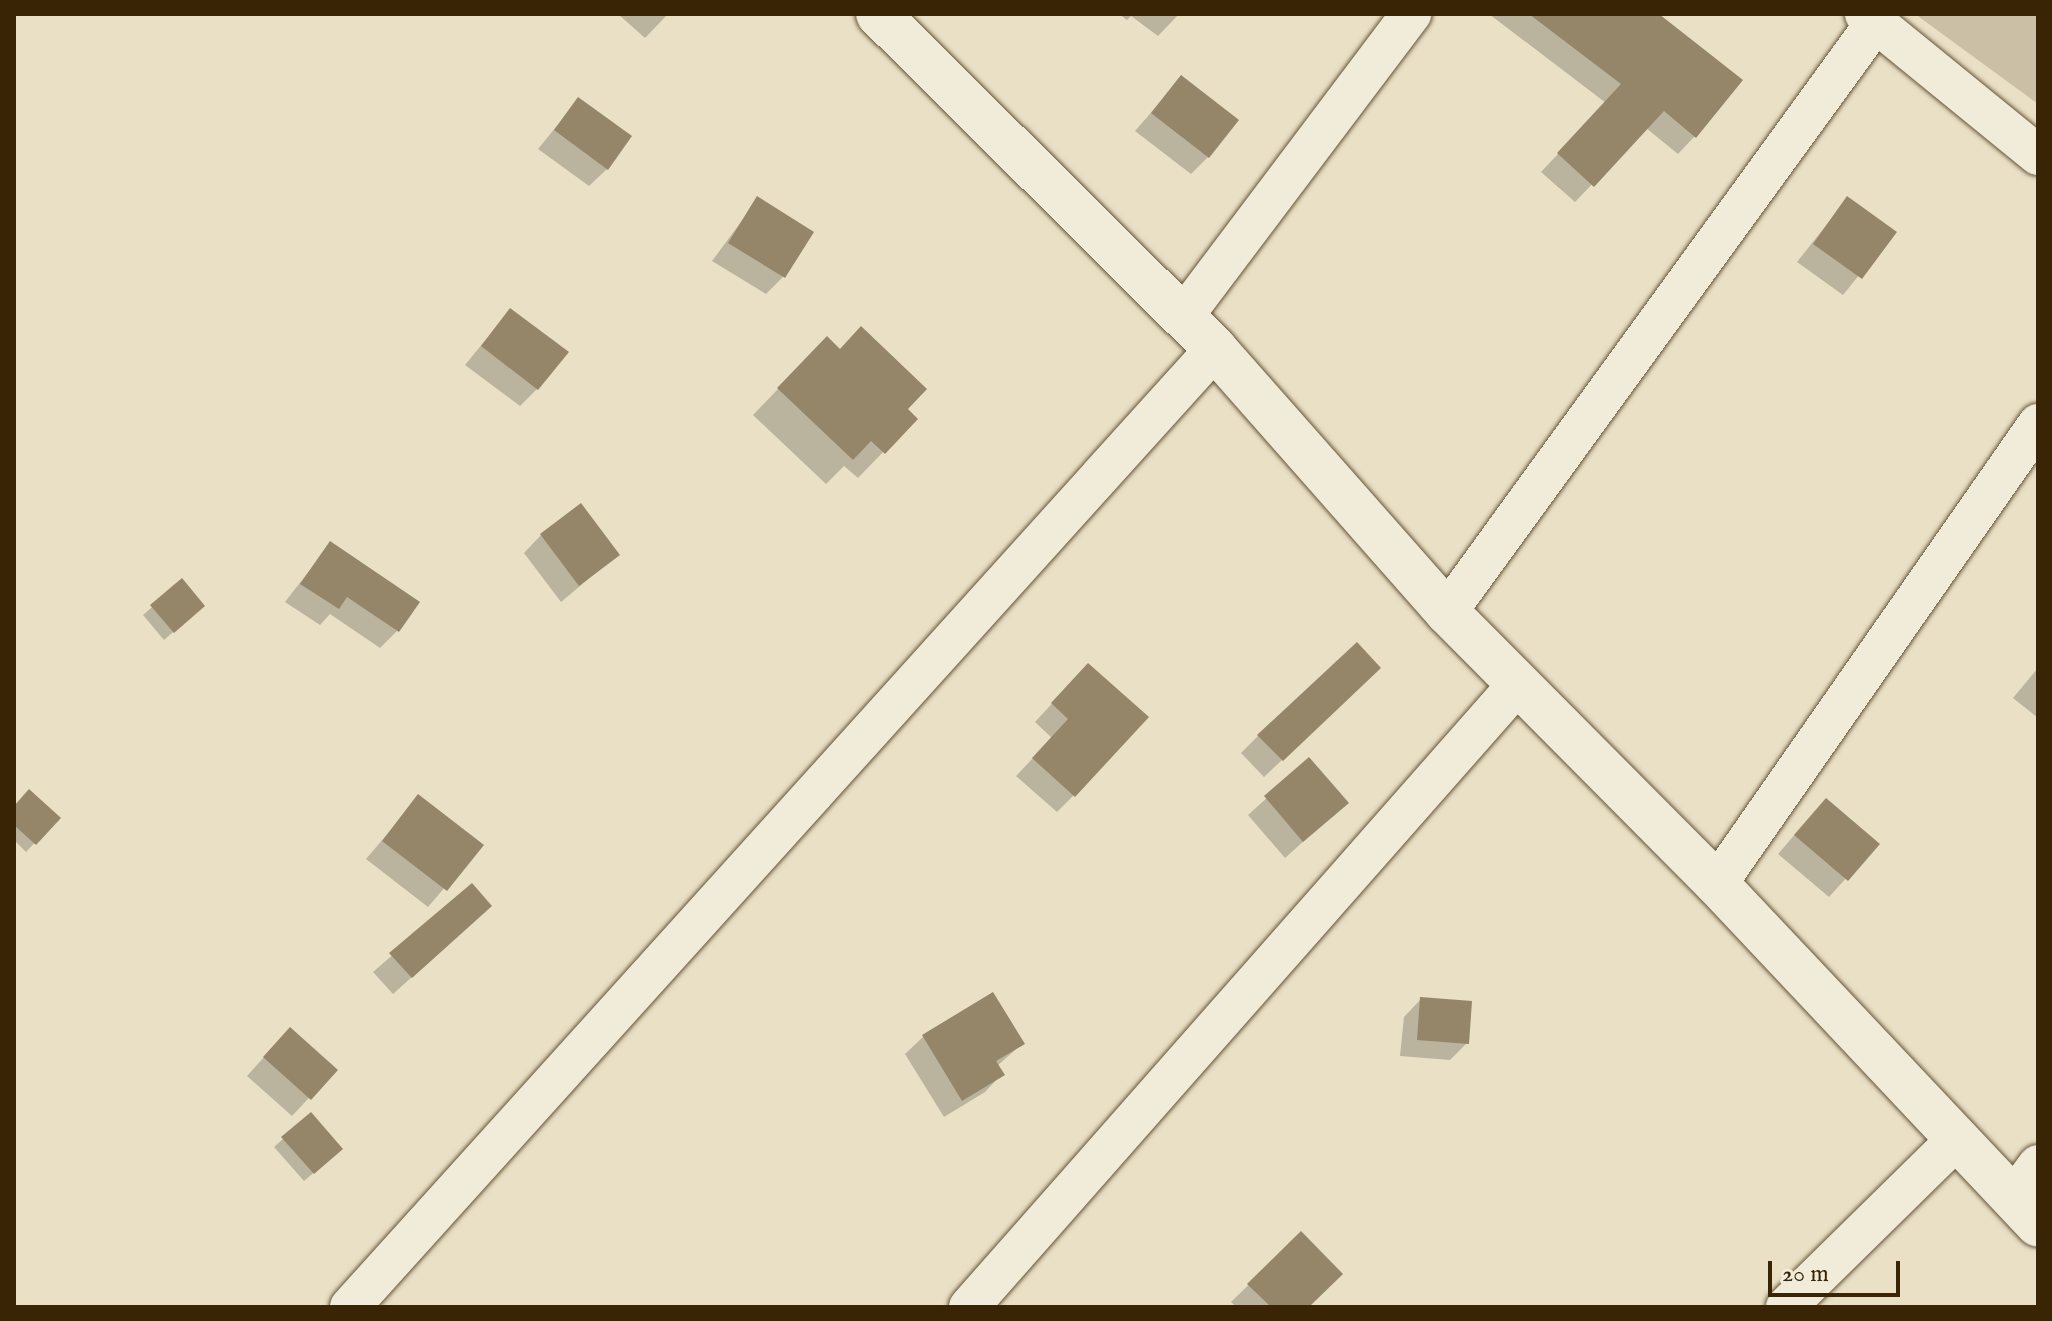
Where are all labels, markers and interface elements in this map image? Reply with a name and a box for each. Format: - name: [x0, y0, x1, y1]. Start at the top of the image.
- scale bar: [1772, 1245, 1904, 1295]
- text: 20 m: [1782, 1259, 1829, 1290]

